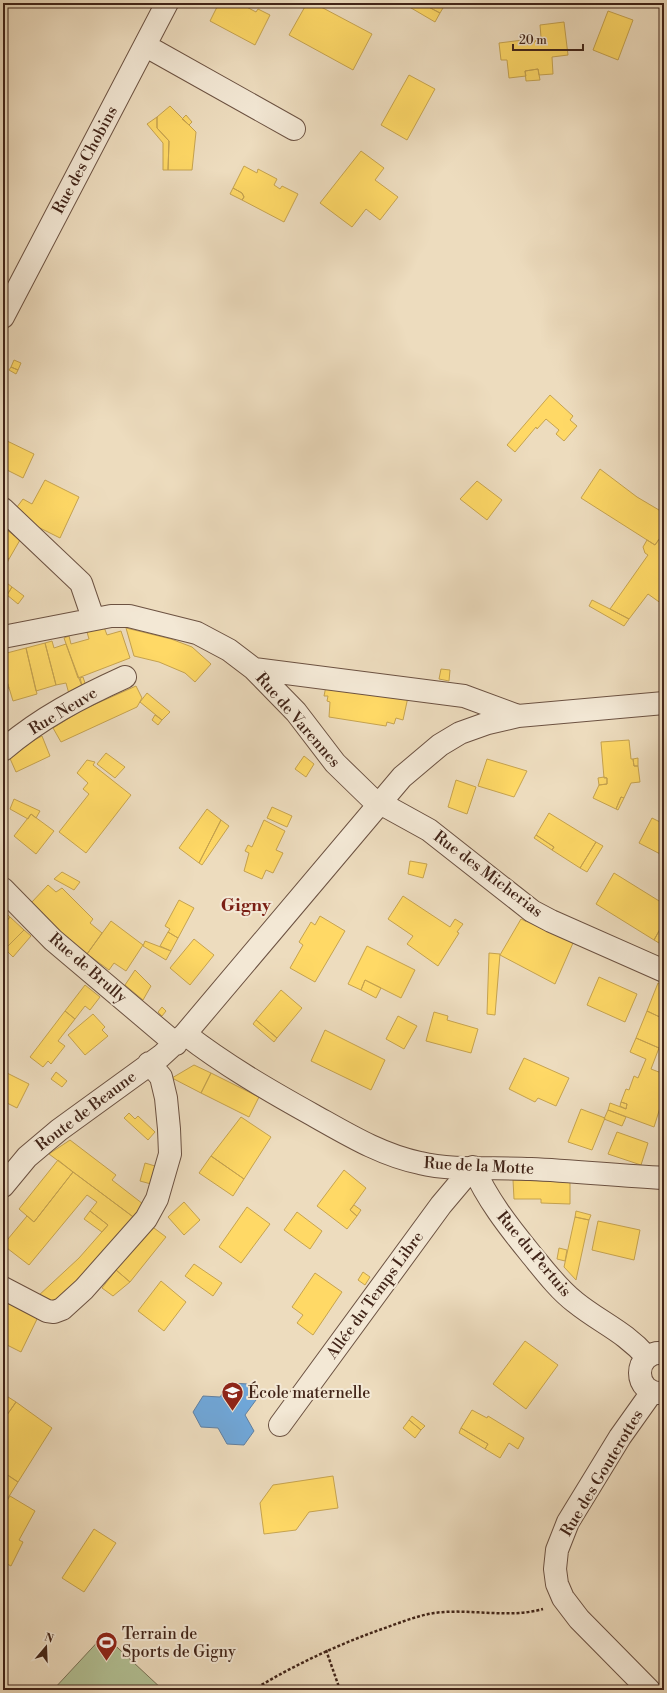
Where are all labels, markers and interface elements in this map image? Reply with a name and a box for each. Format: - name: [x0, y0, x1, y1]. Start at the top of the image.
- scale bar: [513, 26, 583, 52]
- text: 20 m: [519, 33, 547, 48]
- street label: Rue des Chobins: [48, 103, 122, 217]
- street label: Rue de Varennes: [251, 668, 345, 772]
- street label: Rue Neuve: [25, 683, 101, 739]
- street label: Rue des Micherias: [429, 826, 547, 922]
- district label: Gigny: [221, 894, 272, 917]
- street label: Rue de Brully: [45, 929, 131, 1008]
- street label: Route de Beaune: [32, 1067, 140, 1155]
- street label: Rue de la Motte: [423, 1153, 535, 1179]
- street label: Rue du Pertuis: [492, 1207, 576, 1301]
- street label: Allée du Temps Libre: [321, 1227, 428, 1363]
- school or university icon: École maternelle: [220, 1380, 246, 1413]
- place label: École maternelle: [248, 1381, 370, 1403]
- street label: Rue des Gouterottes: [556, 1406, 648, 1540]
- place label: Terrain de Sports de Gigny: [122, 1624, 236, 1662]
- north arrow: [26, 1627, 66, 1667]
- text: N: [43, 1630, 56, 1647]
- sports icon: Terrain de Sports de Gigny: [93, 1630, 119, 1663]

